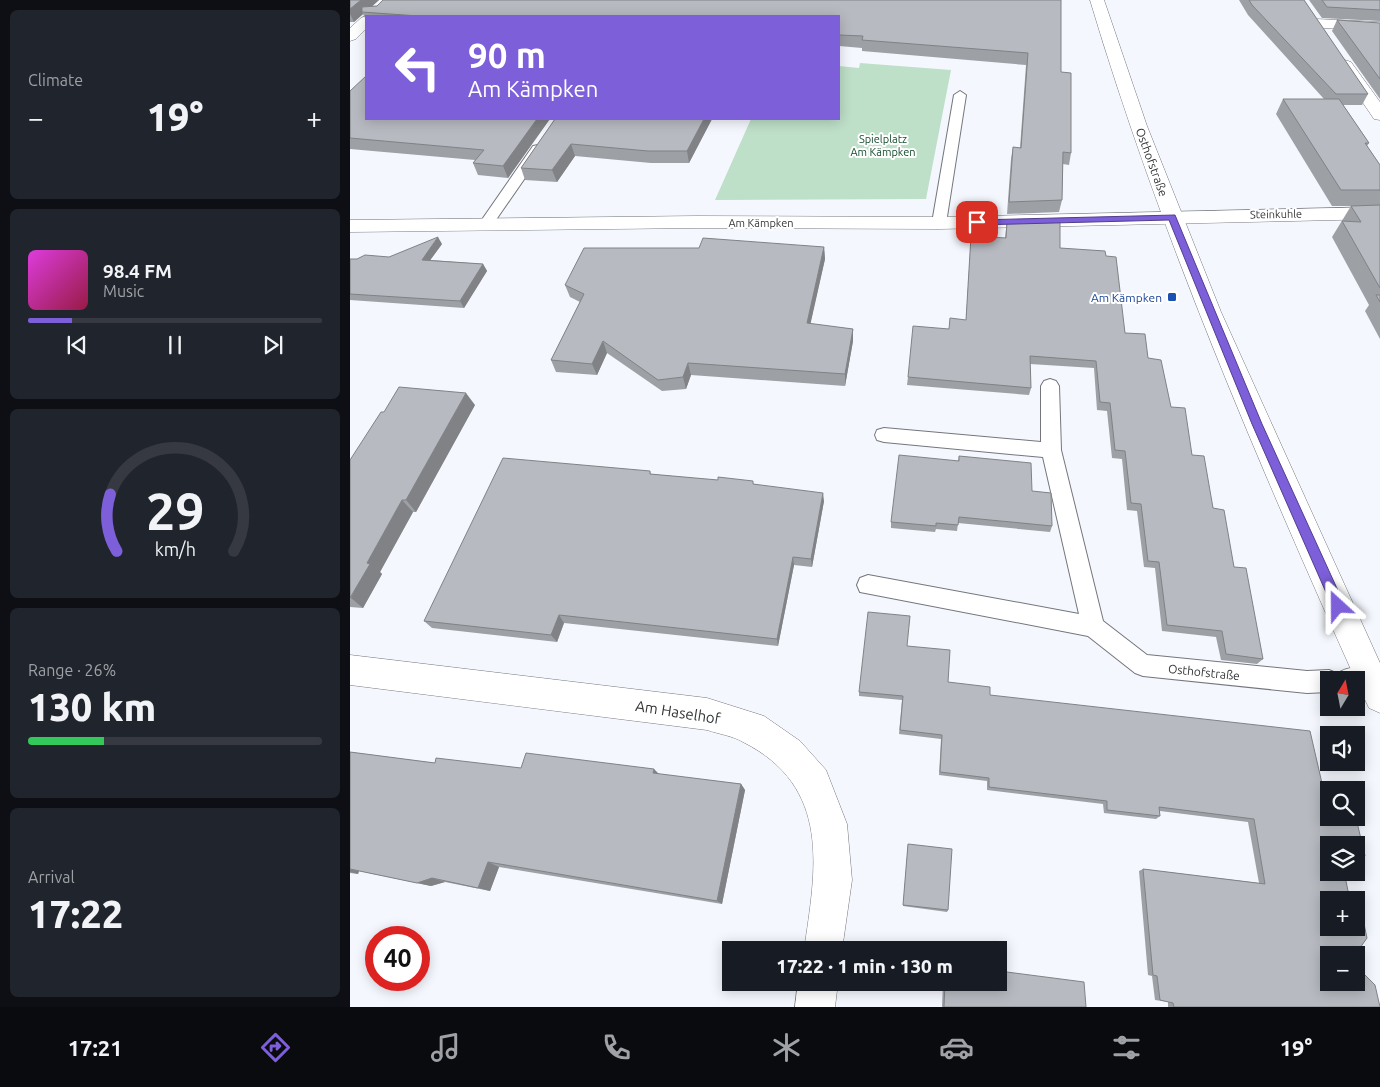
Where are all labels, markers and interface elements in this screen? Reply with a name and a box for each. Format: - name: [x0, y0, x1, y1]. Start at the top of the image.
- icon: left: [385, 35, 450, 100]
- text: 90 m: [468, 35, 546, 75]
- text: Climate: [28, 71, 83, 89]
- text: Am Kämpken: [468, 76, 598, 101]
- text: 19°: [147, 96, 203, 138]
- text: −: [28, 102, 44, 133]
- text: +: [306, 102, 322, 133]
- street label: Osthofstraße: [1134, 126, 1170, 198]
- park label: Spielplatz Am Kämpken: [850, 133, 916, 158]
- pin: [956, 201, 998, 243]
- icon: arrive: [963, 208, 991, 236]
- street label: Steinkuhle: [1250, 208, 1302, 220]
- street label: Am Kämpken: [728, 217, 794, 229]
- text: 98.4 FM: [103, 260, 172, 282]
- text: Music: [103, 282, 144, 300]
- place label: Am Kämpken: [1091, 291, 1162, 304]
- marker: Am Kämpken: [1166, 291, 1178, 303]
- icon: previous: [63, 331, 91, 359]
- icon: pause: [161, 331, 189, 359]
- icon: next: [259, 331, 287, 359]
- text: 29: [146, 482, 204, 540]
- text: km/h: [154, 539, 196, 559]
- position arrow: [1311, 579, 1363, 631]
- text: Range · 26%: [28, 661, 116, 679]
- street label: Osthofstraße: [1167, 662, 1241, 682]
- north arrow: [1320, 671, 1365, 716]
- map controls: [1320, 671, 1365, 991]
- text: 130 km: [28, 686, 156, 728]
- street label: Am Haselhof: [634, 697, 722, 727]
- button: sound: [1320, 726, 1365, 771]
- button: search: [1320, 781, 1365, 826]
- button: layers: [1320, 836, 1365, 881]
- text: Arrival: [28, 868, 75, 886]
- button: +: [1320, 891, 1365, 936]
- text: 17:22: [28, 893, 123, 935]
- speed limit sign: 40: [365, 926, 430, 991]
- button: −: [1320, 946, 1365, 991]
- text: 17:22 · 1 min · 130 m: [776, 955, 953, 977]
- icon: directions: [258, 1030, 293, 1065]
- icon: music: [428, 1030, 463, 1065]
- icon: phone: [599, 1030, 634, 1065]
- icon: climate: [769, 1030, 804, 1065]
- icon: car: [939, 1030, 974, 1065]
- icon: filters: [1109, 1030, 1144, 1065]
- text: 17:21: [68, 1035, 123, 1060]
- text: 19°: [1280, 1035, 1312, 1060]

